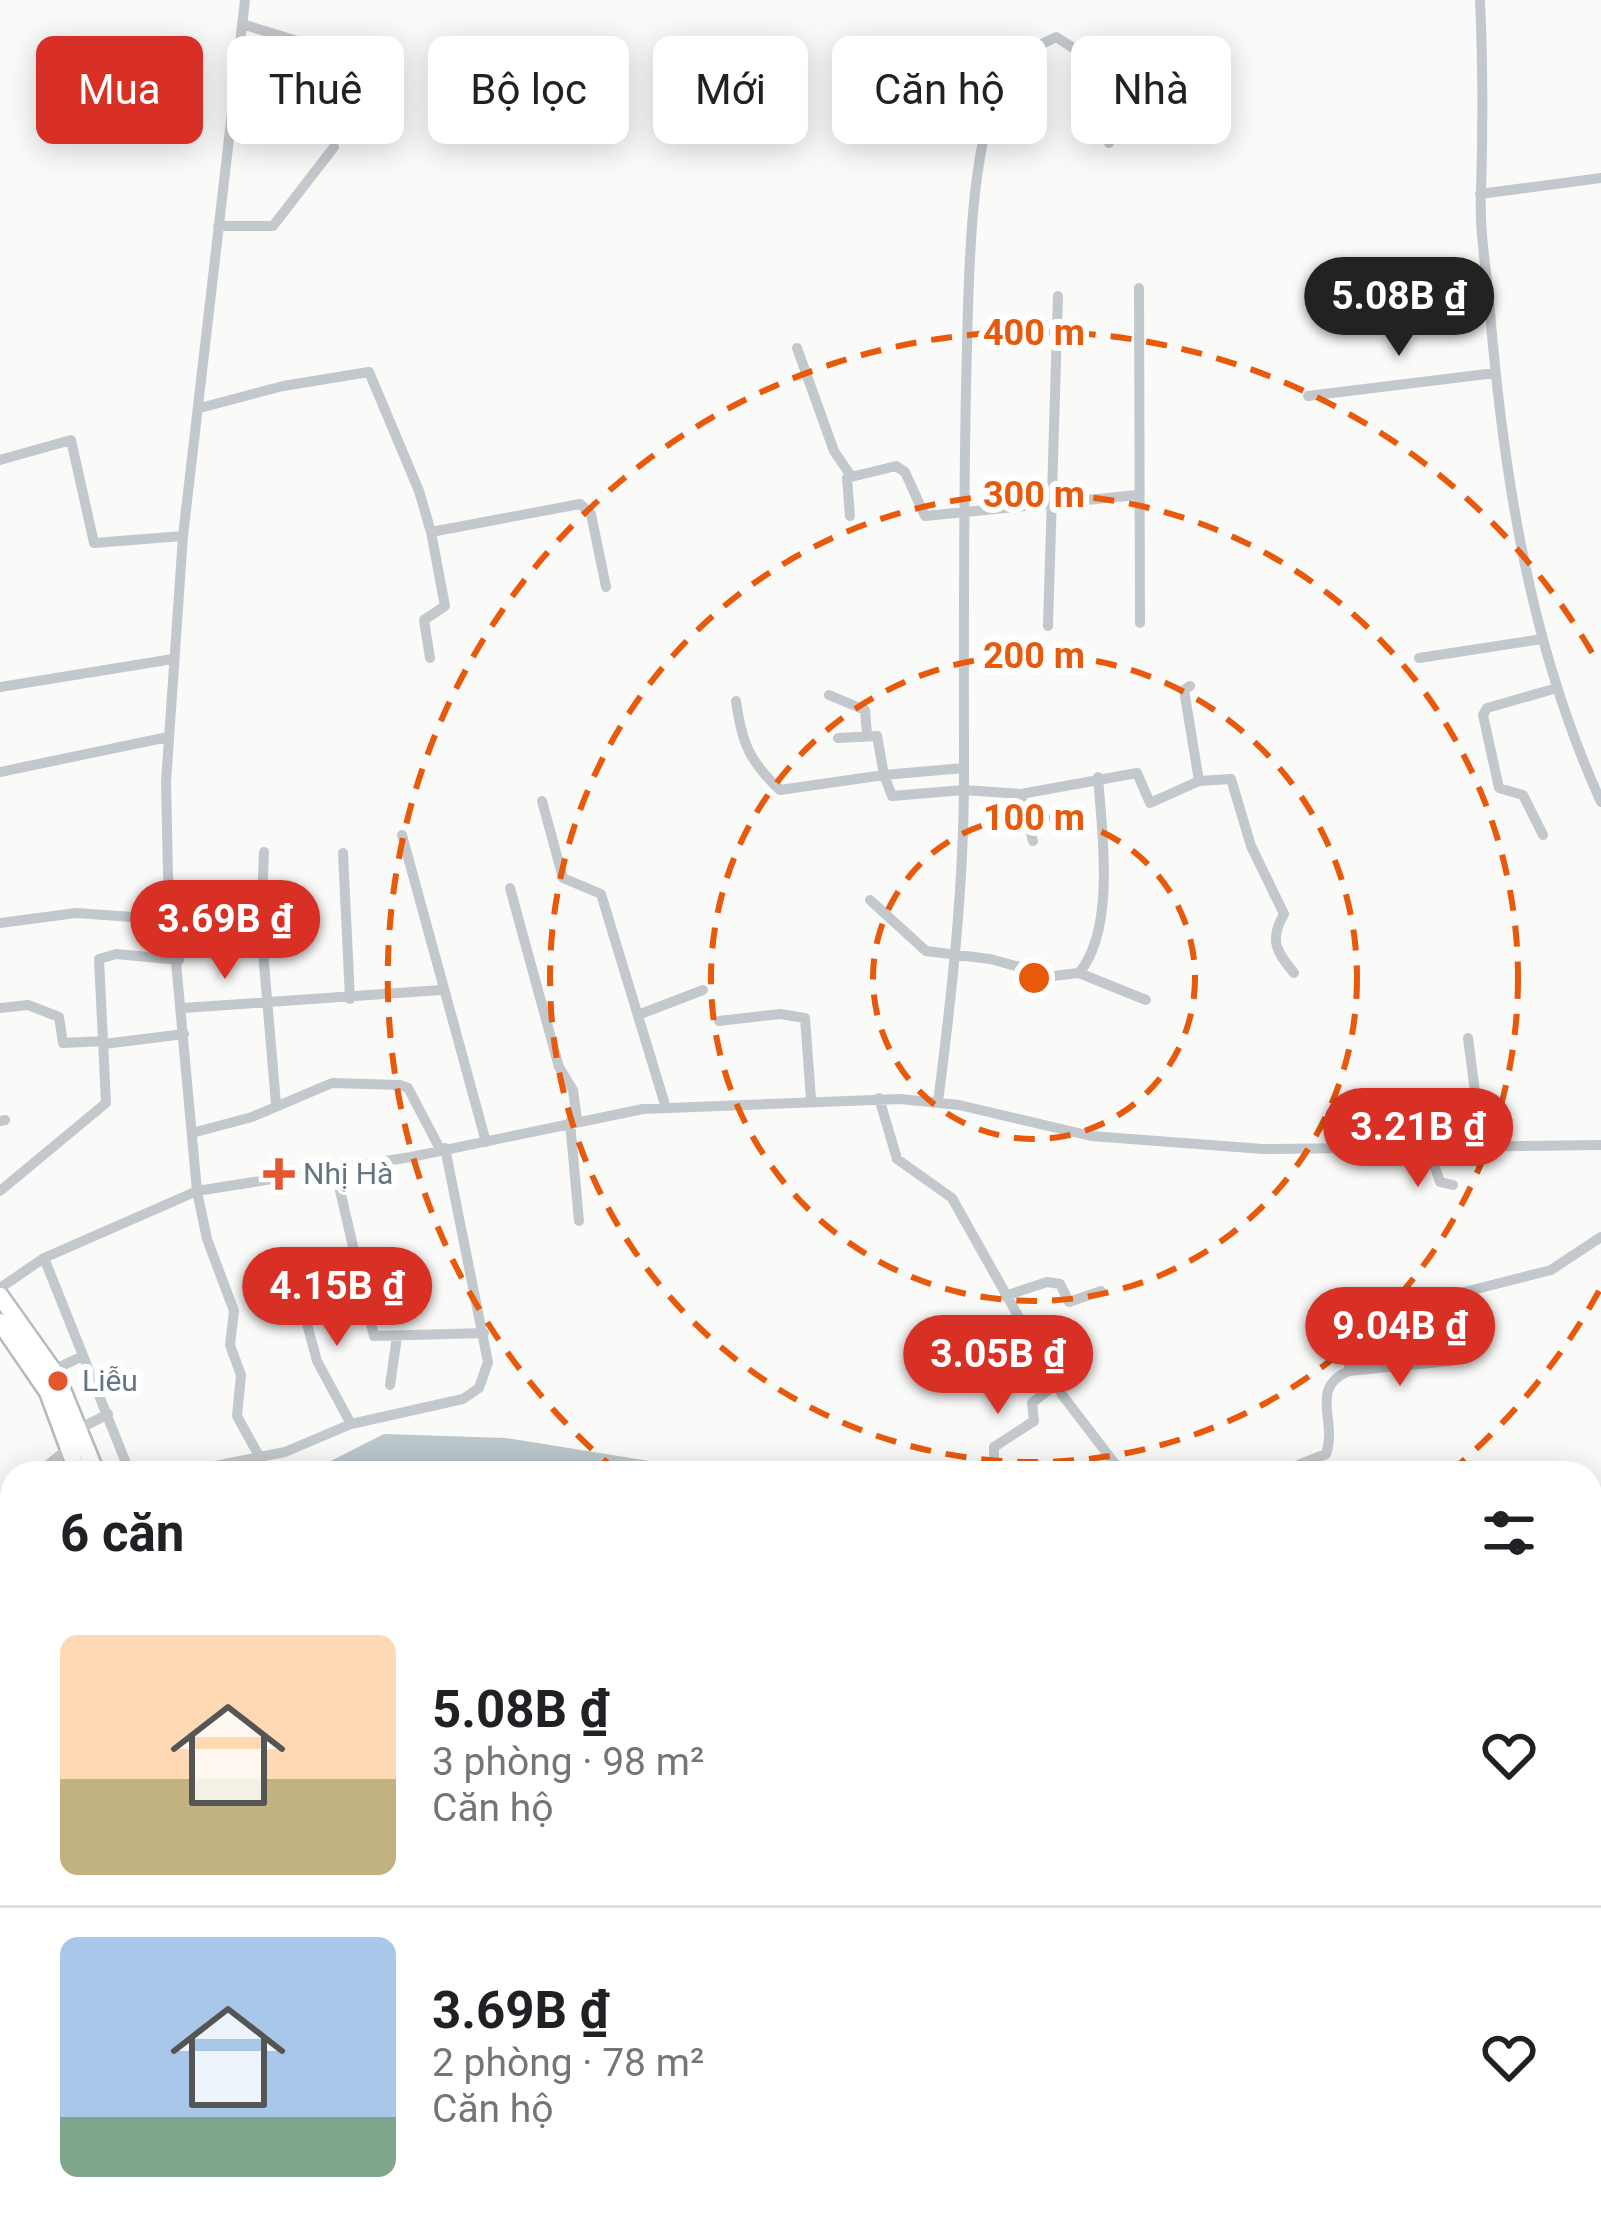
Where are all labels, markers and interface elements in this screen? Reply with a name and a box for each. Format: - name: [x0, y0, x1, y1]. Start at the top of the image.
- chip: Mua: [36, 36, 203, 144]
- chip: Thuê: [227, 36, 404, 144]
- chip: Bộ lọc: [428, 36, 629, 144]
- chip: Mới: [653, 36, 808, 144]
- chip: Căn hộ: [832, 36, 1047, 144]
- chip: Nhà: [1071, 36, 1231, 144]
- pin: 5.08B ₫: [1288, 257, 1510, 359]
- text: 5.08B ₫: [1331, 273, 1467, 319]
- text: 400 m: [983, 312, 1085, 354]
- text: 300 m: [983, 474, 1085, 516]
- text: 200 m: [983, 635, 1085, 677]
- text: 100 m: [983, 797, 1085, 839]
- pin: 3.69B ₫: [114, 880, 336, 982]
- text: 3.69B ₫: [157, 896, 293, 942]
- centre of rings: [1013, 957, 1055, 999]
- pin: 3.21B ₫: [1307, 1088, 1529, 1190]
- text: 3.21B ₫: [1350, 1104, 1486, 1150]
- place label: Nhị Hà: [303, 1156, 393, 1191]
- marker: Nhị Hà: [266, 1161, 292, 1187]
- pin: 4.15B ₫: [226, 1247, 448, 1349]
- text: 4.15B ₫: [269, 1263, 405, 1309]
- pin: 9.04B ₫: [1289, 1287, 1511, 1389]
- text: 9.04B ₫: [1332, 1303, 1468, 1349]
- pin: 3.05B ₫: [887, 1315, 1109, 1417]
- text: 3.05B ₫: [930, 1331, 1066, 1377]
- place label: Liễu: [82, 1363, 138, 1398]
- marker: Liễu: [45, 1368, 71, 1394]
- icon: filters: [1476, 1500, 1542, 1566]
- text: 6 căn: [60, 1504, 184, 1563]
- text: 5.08B ₫: [432, 1680, 609, 1739]
- icon: home: [156, 1683, 300, 1827]
- icon: heart: [1476, 1722, 1542, 1788]
- text: 3 phòng · 98 m²: [432, 1739, 704, 1785]
- text: Căn hộ: [432, 1785, 554, 1831]
- text: 3.69B ₫: [432, 1981, 609, 2040]
- icon: home: [156, 1985, 300, 2129]
- icon: heart: [1476, 2024, 1542, 2090]
- text: 2 phòng · 78 m²: [432, 2040, 704, 2086]
- text: Căn hộ: [432, 2086, 554, 2132]

